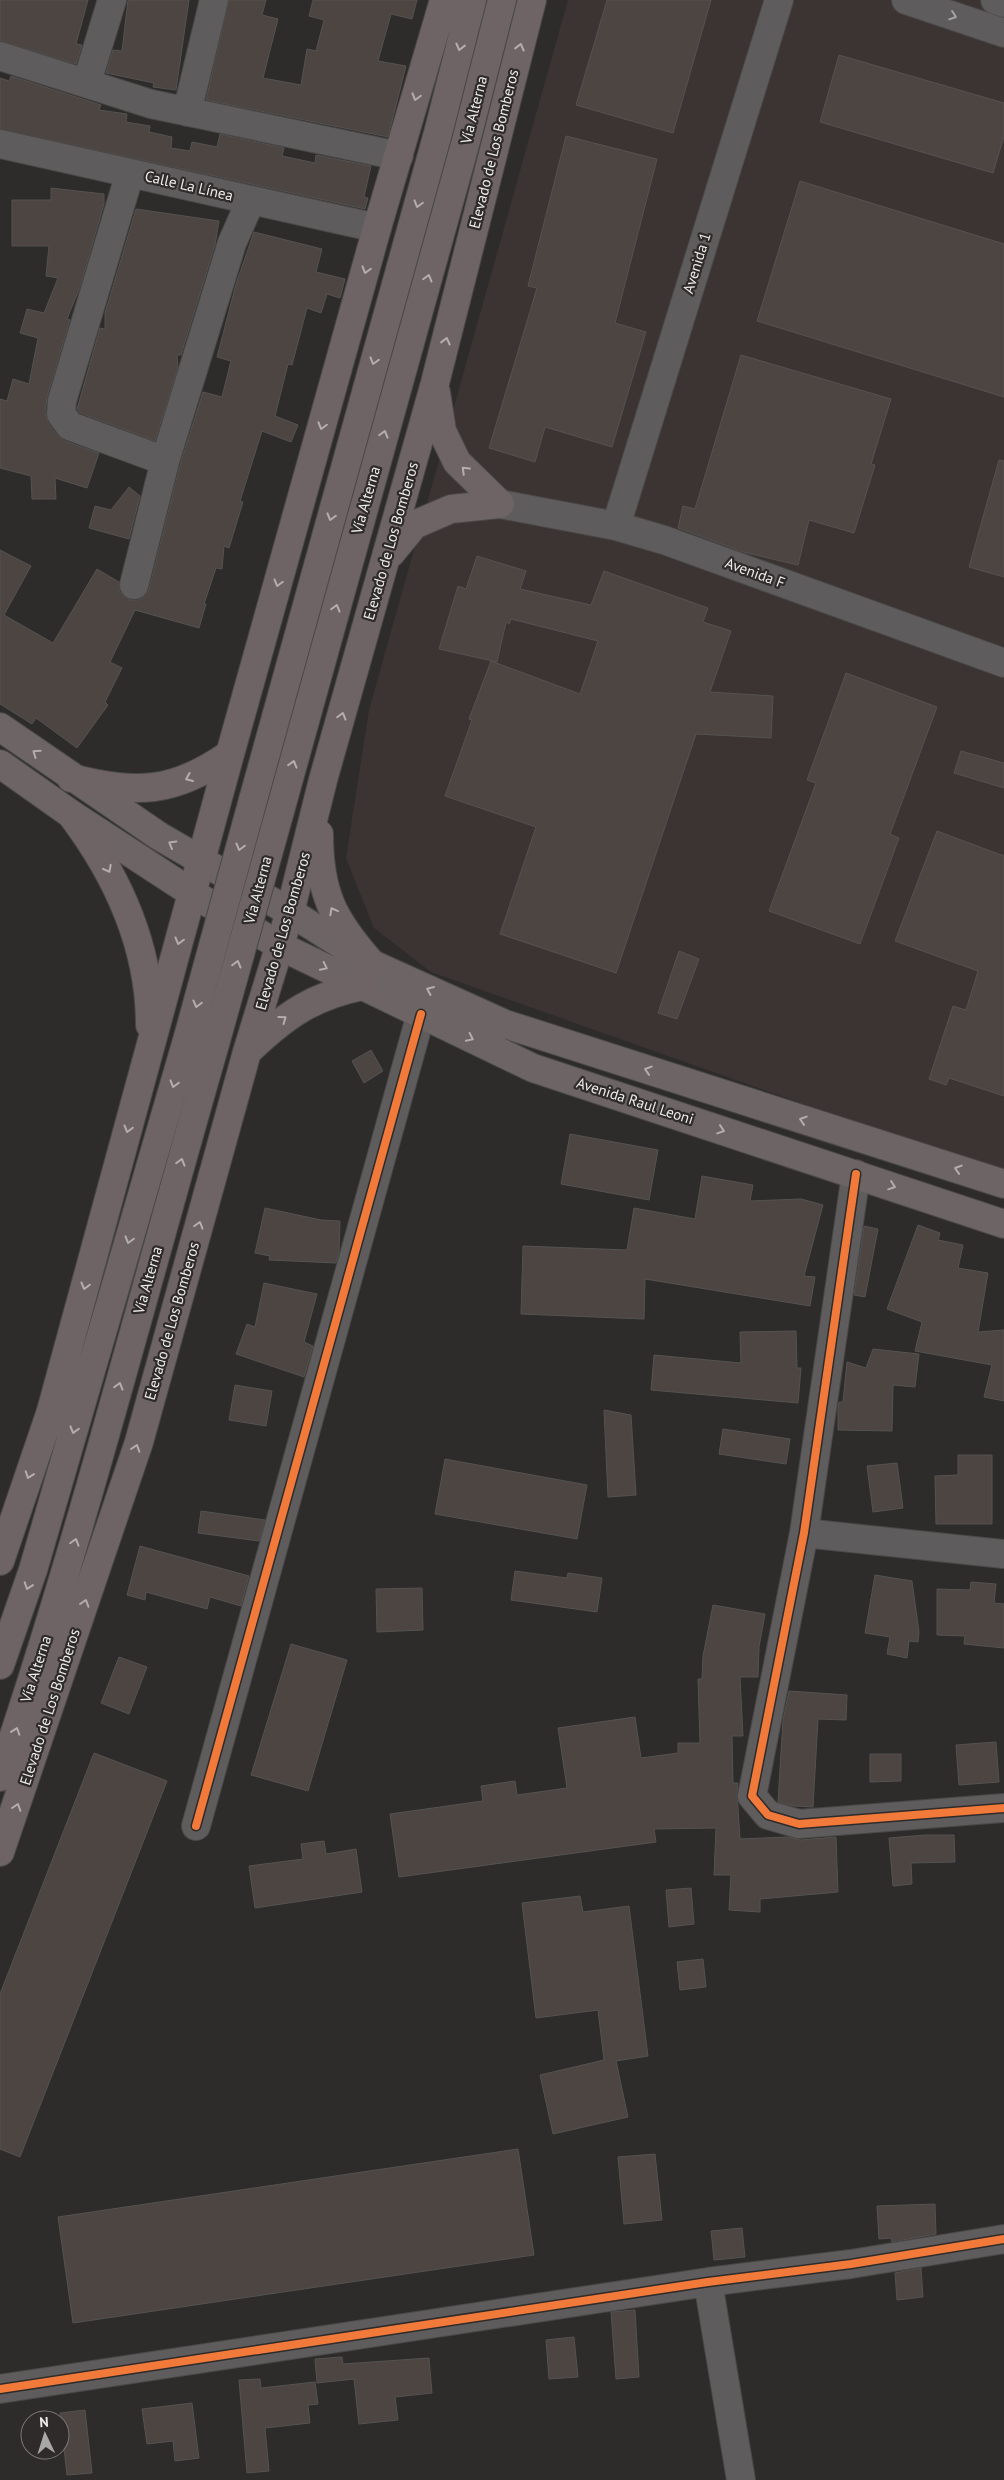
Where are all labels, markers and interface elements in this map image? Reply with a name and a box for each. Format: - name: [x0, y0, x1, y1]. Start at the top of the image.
- one-way arrow: [948, 10, 956, 20]
- one-way arrow: [455, 43, 466, 52]
- one-way arrow: [514, 43, 525, 52]
- street label: Elevado de Los Bomberos: [465, 67, 523, 231]
- street label: Vía Alterna: [456, 74, 491, 147]
- one-way arrow: [412, 93, 422, 101]
- street label: Calle La Línea: [143, 166, 235, 205]
- one-way arrow: [413, 200, 424, 209]
- street label: Avenida 1: [678, 230, 715, 296]
- one-way arrow: [361, 265, 371, 273]
- one-way arrow: [422, 273, 433, 282]
- one-way arrow: [440, 337, 450, 345]
- one-way arrow: [370, 356, 380, 364]
- one-way arrow: [317, 422, 327, 430]
- one-way arrow: [379, 431, 389, 439]
- street label: Elevado de Los Bomberos: [359, 460, 422, 622]
- street label: Vía Alterna: [347, 464, 384, 537]
- one-way arrow: [462, 466, 471, 475]
- one-way arrow: [326, 513, 337, 522]
- street label: Avenida F: [723, 553, 788, 592]
- one-way arrow: [273, 578, 284, 587]
- one-way arrow: [331, 604, 341, 612]
- one-way arrow: [336, 713, 346, 721]
- one-way arrow: [32, 750, 42, 759]
- one-way arrow: [287, 761, 297, 769]
- one-way arrow: [185, 772, 193, 782]
- one-way arrow: [169, 840, 178, 850]
- one-way arrow: [235, 842, 245, 851]
- street label: Elevado de Los Bomberos: [251, 850, 314, 1012]
- street label: Vía Alterna: [239, 854, 276, 927]
- one-way arrow: [102, 864, 112, 873]
- one-way arrow: [329, 907, 339, 916]
- one-way arrow: [174, 936, 185, 945]
- one-way arrow: [232, 960, 242, 968]
- one-way arrow: [319, 961, 328, 971]
- one-way arrow: [426, 986, 435, 997]
- one-way arrow: [192, 999, 203, 1008]
- one-way arrow: [277, 1016, 287, 1025]
- one-way arrow: [465, 1032, 474, 1042]
- one-way arrow: [644, 1066, 653, 1076]
- street label: Avenida Raul Leoni: [574, 1073, 696, 1128]
- one-way arrow: [170, 1079, 180, 1088]
- one-way arrow: [799, 1115, 808, 1125]
- one-way arrow: [716, 1124, 725, 1134]
- one-way arrow: [123, 1125, 133, 1133]
- one-way arrow: [175, 1158, 185, 1166]
- one-way arrow: [954, 1165, 962, 1175]
- one-way arrow: [887, 1180, 896, 1190]
- one-way arrow: [193, 1220, 204, 1229]
- one-way arrow: [124, 1235, 134, 1244]
- street label: Elevado de Los Bomberos: [140, 1240, 203, 1402]
- street label: Vía Alterna: [129, 1244, 166, 1317]
- one-way arrow: [80, 1282, 91, 1290]
- one-way arrow: [113, 1382, 123, 1390]
- one-way arrow: [69, 1425, 79, 1433]
- one-way arrow: [131, 1445, 141, 1453]
- one-way arrow: [25, 1471, 35, 1479]
- one-way arrow: [70, 1539, 80, 1547]
- one-way arrow: [24, 1581, 34, 1589]
- one-way arrow: [79, 1599, 89, 1607]
- street label: Elevado de Los Bomberos: [15, 1626, 84, 1788]
- street label: Vía Alterna: [15, 1633, 55, 1706]
- one-way arrow: [10, 1727, 20, 1735]
- one-way arrow: [11, 1803, 21, 1811]
- north arrow: [20, 2410, 70, 2460]
- text: N: [39, 2413, 49, 2431]

